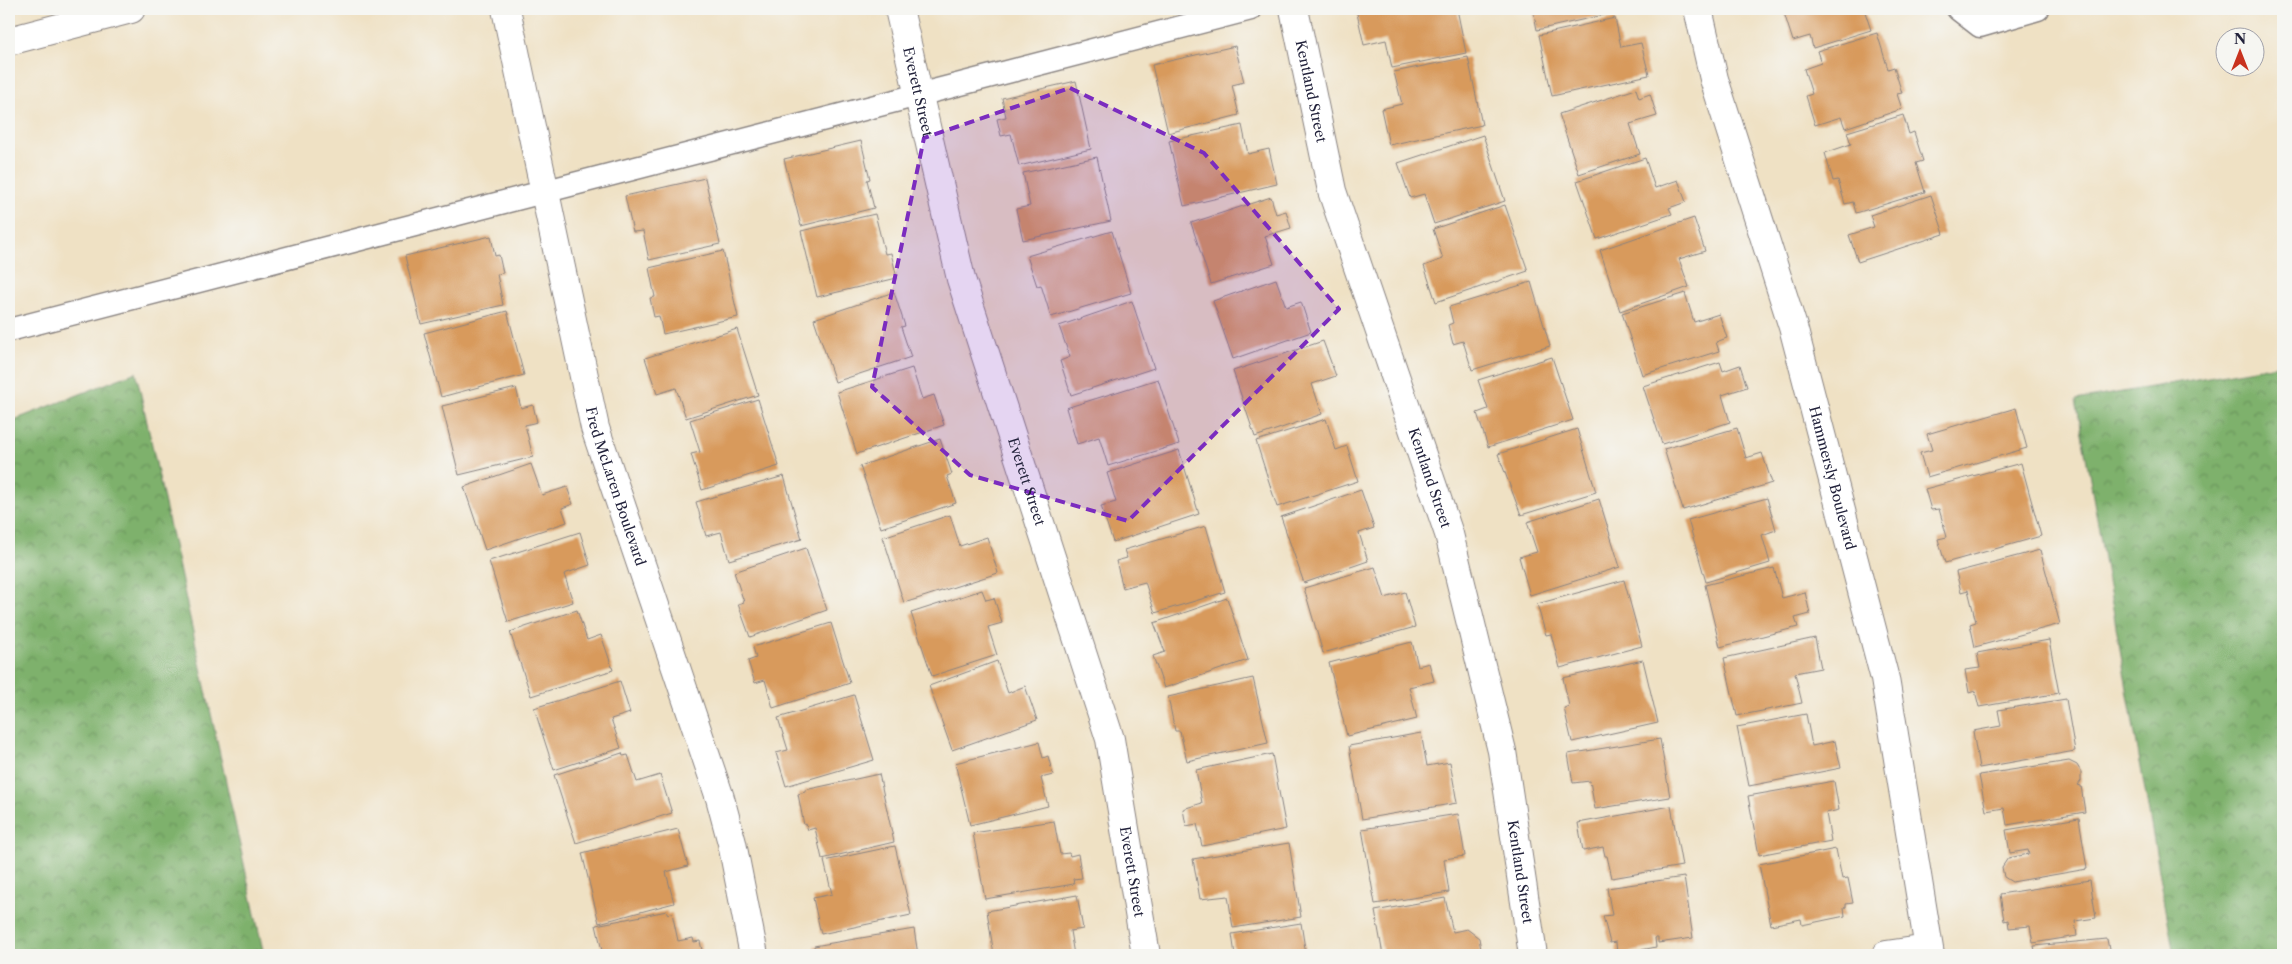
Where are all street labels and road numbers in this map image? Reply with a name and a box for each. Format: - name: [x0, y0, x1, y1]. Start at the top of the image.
- street label: Kentland Street: [1292, 38, 1331, 144]
- street label: Everett Street: [899, 45, 937, 139]
- street label: Hammersly Boulevard: [1805, 404, 1860, 552]
- street label: Fred McLaren Boulevard: [582, 405, 650, 568]
- street label: Kentland Street: [1404, 426, 1455, 530]
- street label: Everett Street: [1004, 435, 1049, 528]
- street label: Kentland Street: [1504, 819, 1537, 925]
- street label: Everett Street: [1116, 825, 1149, 918]

